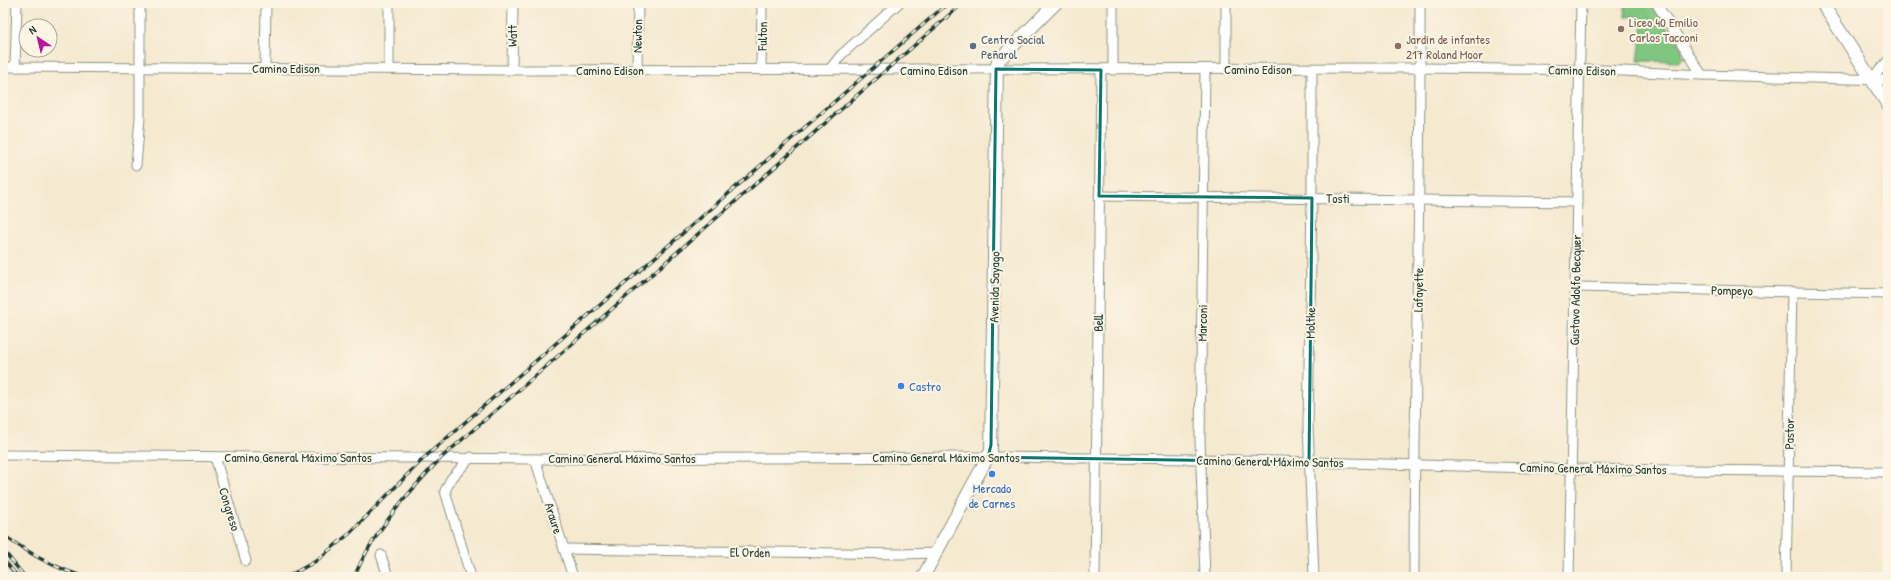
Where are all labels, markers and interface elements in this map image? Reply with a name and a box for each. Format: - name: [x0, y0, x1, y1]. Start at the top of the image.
- place label: Liceo 40 Emilio Carlos Tacconi: [1629, 13, 1698, 46]
- north arrow: [18, 18, 58, 58]
- street label: Newton: [628, 19, 646, 53]
- street label: Fulton: [753, 21, 771, 52]
- text: N: [26, 22, 39, 37]
- street label: Watt: [503, 24, 521, 47]
- marker: Liceo 40 Emilio Carlos Tacconi: [1616, 24, 1626, 34]
- place label: Centro Social Peñarol: [981, 30, 1045, 63]
- place label: Jardín de infantes 217 Roland Moor: [1406, 30, 1490, 63]
- marker: Centro Social Peñarol: [968, 41, 978, 51]
- marker: Jardín de infantes 217 Roland Moor: [1393, 41, 1403, 51]
- street label: Camino Edison: [252, 59, 320, 77]
- street label: Camino Edison: [1224, 60, 1292, 78]
- street label: Camino Edison: [1548, 60, 1616, 80]
- street label: Camino Edison: [576, 61, 644, 79]
- street label: Camino Edison: [900, 61, 968, 79]
- street label: Tosti: [1326, 189, 1350, 207]
- street label: Gustavo Adolfo Becquer: [1565, 235, 1585, 345]
- street label: Avenida Sayago: [984, 251, 1004, 323]
- street label: Lafayette: [1409, 268, 1427, 312]
- street label: Pompeyo: [1711, 281, 1753, 299]
- street label: Marconi: [1193, 304, 1211, 342]
- street label: Moltke: [1301, 307, 1319, 339]
- street label: Bell: [1089, 314, 1107, 332]
- place label: Castro: [909, 377, 941, 395]
- marker: Castro: [896, 381, 906, 391]
- street label: Pastor: [1780, 418, 1798, 450]
- street label: Camino General Máximo Santos: [224, 448, 372, 466]
- street label: Camino General Máximo Santos: [872, 448, 1020, 466]
- street label: Camino General Máximo Santos: [548, 449, 696, 467]
- street label: Camino General Máximo Santos: [1196, 451, 1344, 471]
- street label: Camino General Máximo Santos: [1519, 458, 1667, 478]
- marker: Mercado de Carnes: [987, 469, 997, 479]
- place label: Mercado de Carnes: [969, 479, 1015, 512]
- street label: Congreso: [215, 485, 245, 533]
- street label: Araure: [541, 500, 567, 536]
- street label: El Orden: [730, 543, 771, 561]

